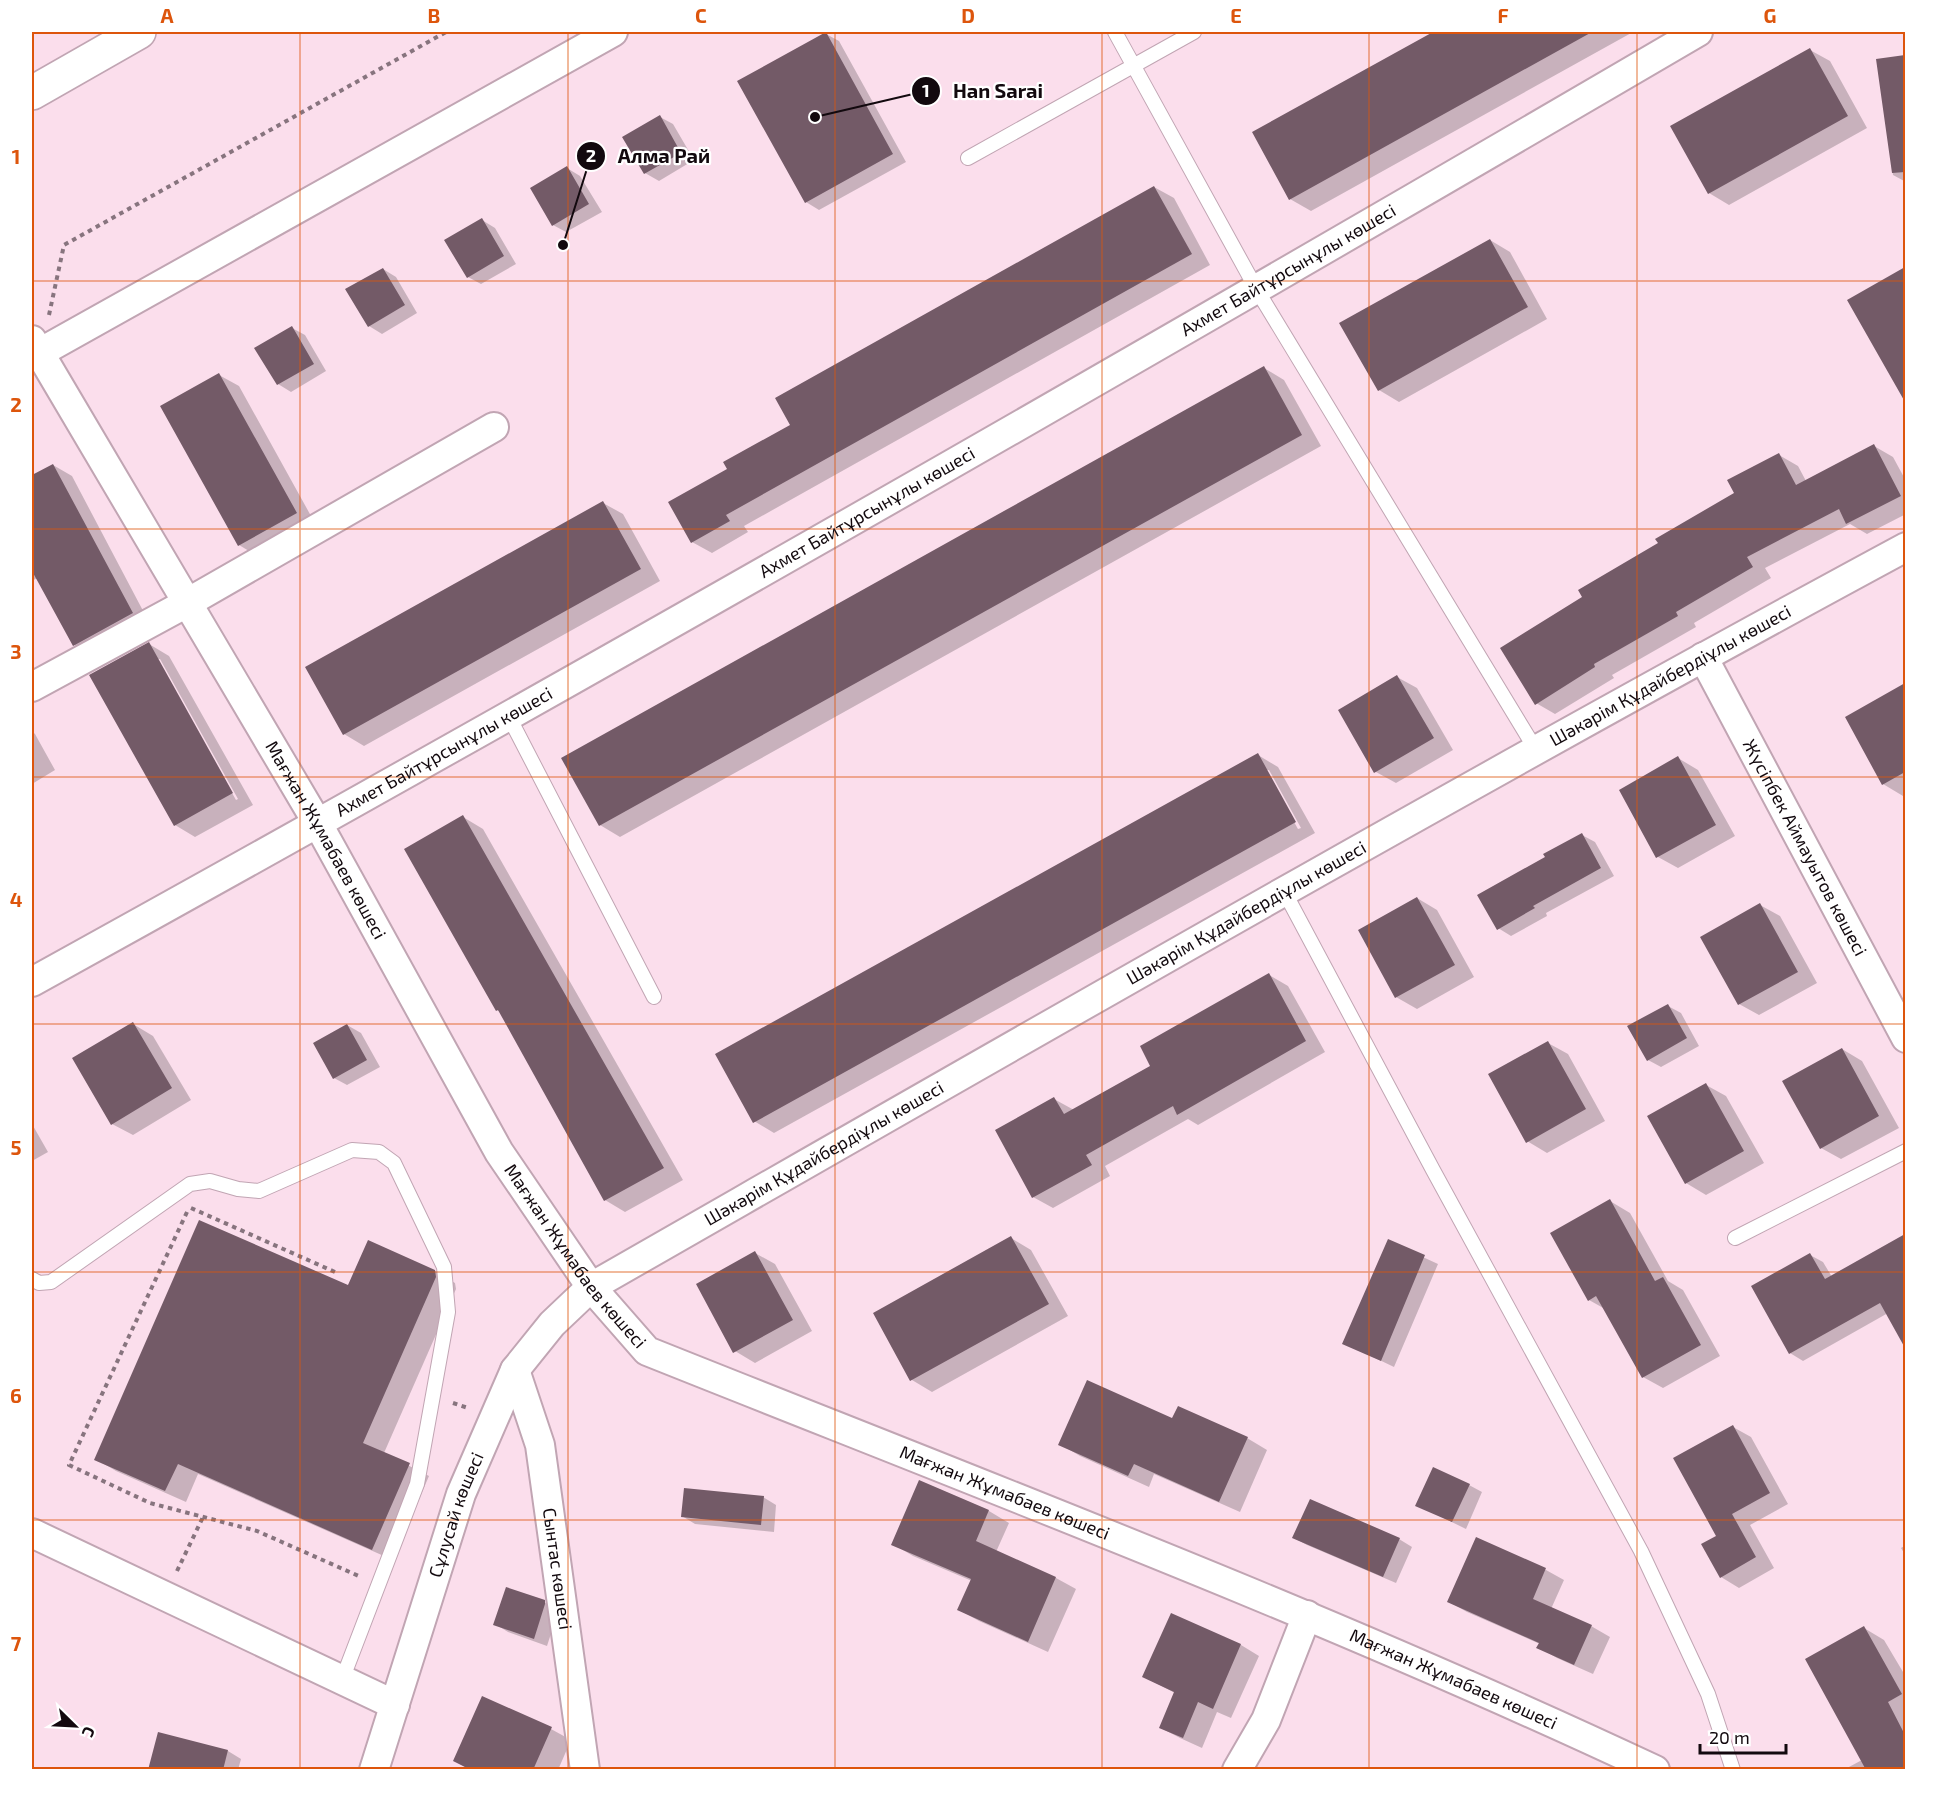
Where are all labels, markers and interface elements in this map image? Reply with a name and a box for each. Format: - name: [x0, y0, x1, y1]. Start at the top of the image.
- text: A: [160, 3, 174, 27]
- text: B: [428, 3, 440, 27]
- text: C: [695, 3, 707, 27]
- text: D: [961, 3, 975, 27]
- text: E: [1230, 3, 1242, 27]
- text: F: [1497, 3, 1509, 27]
- text: G: [1764, 3, 1776, 27]
- callout: Han Sarai: [911, 72, 1055, 110]
- text: Han Sarai: [953, 78, 1043, 102]
- text: 1: [922, 79, 930, 101]
- callout: Алма Рай: [576, 137, 723, 175]
- text: Алма Рай: [618, 143, 710, 167]
- text: 1: [12, 144, 20, 168]
- text: 2: [586, 144, 596, 166]
- street label: Ахмет Байтұрсынұлы көшесі: [1176, 199, 1399, 340]
- text: 2: [10, 392, 22, 416]
- street label: Ахмет Байтұрсынұлы көшесі: [755, 441, 978, 582]
- street label: Шәкәрім Құдайбердіұлы көшесі: [1546, 600, 1794, 750]
- text: 3: [10, 639, 22, 663]
- street label: Ахмет Байтұрсынұлы көшесі: [332, 682, 556, 821]
- street label: Жүсіпбек Аймауытов көшесі: [1739, 735, 1872, 959]
- street label: Мағжан Жұмабаев көшесі: [261, 737, 391, 943]
- street label: Шәкәрім Құдайбердіұлы көшесі: [1122, 836, 1370, 989]
- text: 4: [10, 887, 23, 911]
- street label: Шәкәрім Құдайбердіұлы көшесі: [700, 1076, 947, 1230]
- text: 5: [10, 1135, 22, 1159]
- street label: Мағжан Жұмабаев көшесі: [500, 1159, 651, 1352]
- text: 6: [10, 1383, 22, 1407]
- street label: Мағжан Жұмабаев көшесі: [897, 1440, 1113, 1544]
- street label: Сұлусай көшесі: [423, 1449, 488, 1580]
- street label: Сынтас көшесі: [539, 1506, 577, 1631]
- street label: Мағжан Жұмабаев көшесі: [1347, 1623, 1561, 1734]
- text: 7: [11, 1631, 22, 1655]
- north arrow: [45, 1696, 105, 1756]
- scale bar: [1700, 1717, 1786, 1755]
- text: С: [79, 1724, 100, 1740]
- text: 20 m: [1709, 1726, 1750, 1748]

